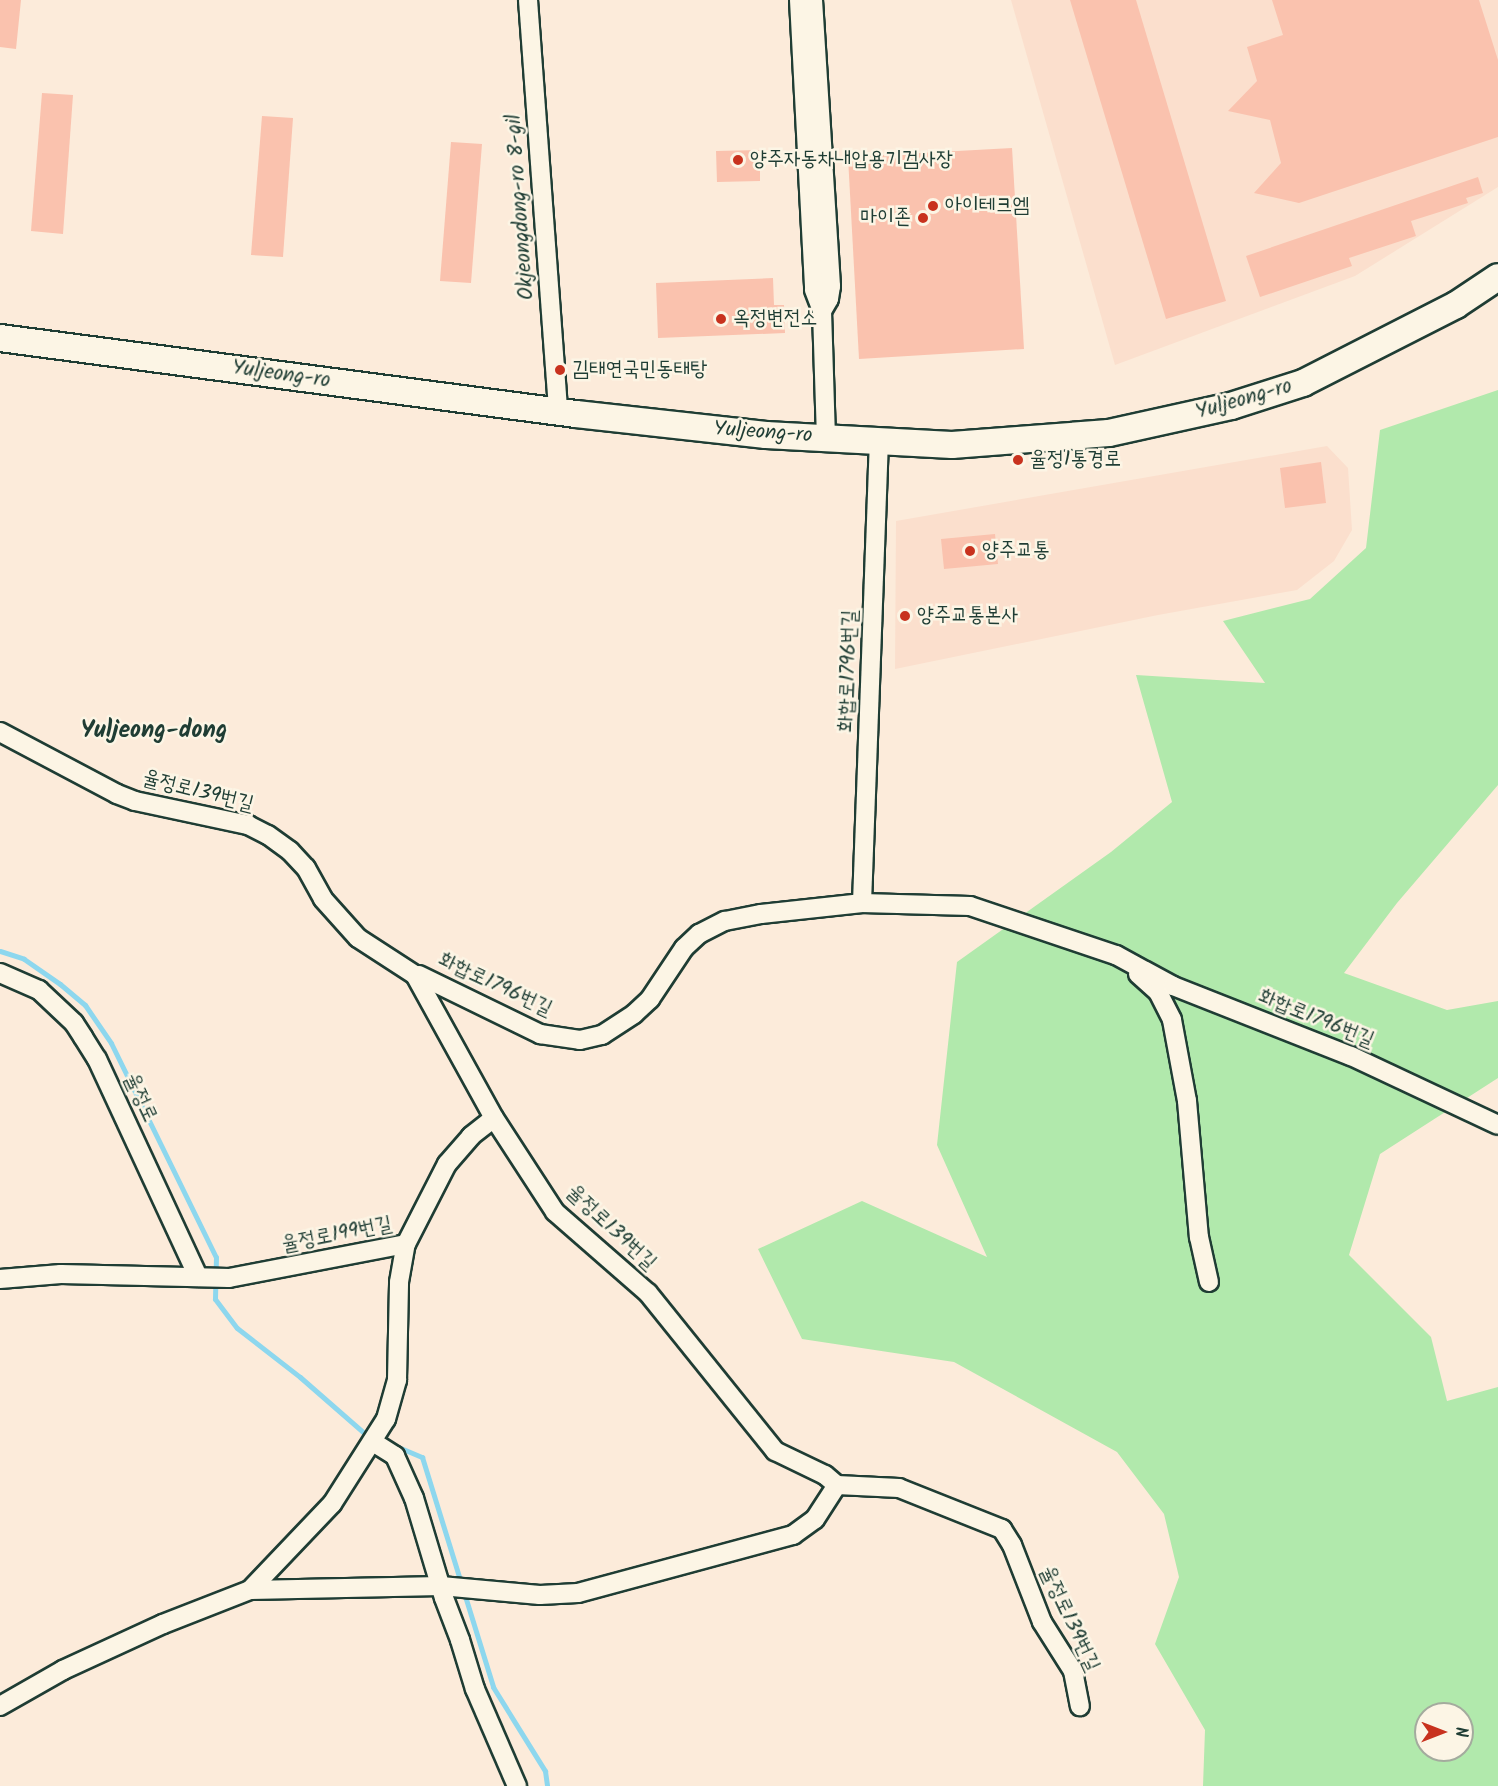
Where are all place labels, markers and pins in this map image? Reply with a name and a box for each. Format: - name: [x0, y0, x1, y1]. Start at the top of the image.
- place label: 양주자동차내압용기검사장: [750, 147, 953, 173]
- marker: 양주자동차내압용기검사장: [731, 153, 745, 167]
- place label: 아이테크엠: [945, 193, 1029, 219]
- marker: 아이테크엠: [926, 199, 940, 213]
- place label: 마이존: [860, 205, 911, 231]
- marker: 마이존: [916, 211, 930, 225]
- place label: 옥정변전소: [733, 306, 817, 332]
- marker: 옥정변전소: [714, 312, 728, 326]
- place label: 김태연국민동태탕: [572, 357, 707, 383]
- marker: 김태연국민동태탕: [553, 363, 567, 377]
- place label: 율정1통경로: [1030, 447, 1121, 473]
- marker: 율정1통경로: [1011, 453, 1025, 467]
- place label: 양주교통: [982, 538, 1050, 564]
- marker: 양주교통: [963, 544, 977, 558]
- place label: 양주교통본사: [917, 603, 1018, 629]
- marker: 양주교통본사: [898, 609, 912, 623]

